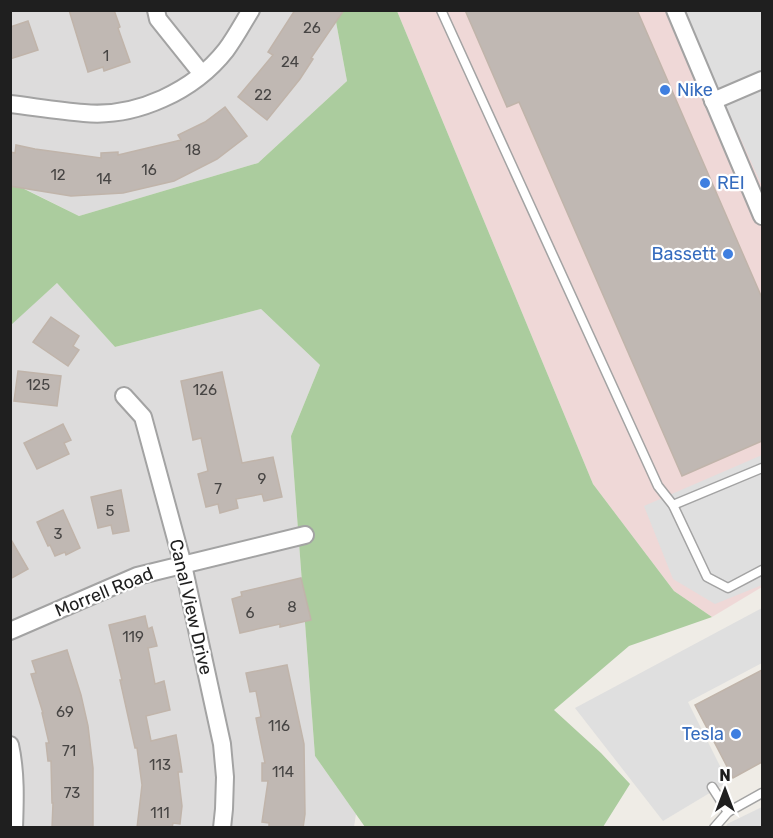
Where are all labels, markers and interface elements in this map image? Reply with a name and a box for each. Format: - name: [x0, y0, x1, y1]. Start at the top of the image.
- house number: 26: [303, 19, 321, 37]
- house number: 1: [103, 47, 109, 65]
- house number: 24: [281, 53, 299, 71]
- place label: Nike: [677, 79, 713, 101]
- marker: Nike: [658, 83, 672, 97]
- house number: 22: [254, 86, 272, 104]
- house number: 18: [185, 141, 201, 159]
- house number: 16: [141, 161, 157, 179]
- house number: 12: [50, 166, 66, 184]
- house number: 14: [96, 170, 112, 188]
- place label: REI: [717, 172, 745, 194]
- marker: REI: [698, 176, 712, 190]
- place label: Bassett: [652, 243, 716, 265]
- marker: Bassett: [721, 247, 735, 261]
- house number: 125: [26, 376, 50, 394]
- house number: 126: [193, 381, 217, 399]
- house number: 9: [258, 470, 267, 488]
- house number: 7: [214, 480, 222, 498]
- house number: 5: [106, 502, 115, 520]
- house number: 3: [53, 525, 63, 543]
- street label: Canal View Drive: [165, 537, 217, 677]
- street label: Morrell Road: [52, 562, 156, 622]
- house number: 8: [287, 598, 297, 616]
- house number: 6: [245, 604, 255, 622]
- house number: 119: [122, 628, 144, 646]
- house number: 69: [56, 703, 74, 721]
- house number: 116: [268, 717, 290, 735]
- place label: Tesla: [682, 723, 724, 745]
- marker: Tesla: [729, 727, 743, 741]
- house number: 71: [62, 742, 76, 760]
- house number: 113: [149, 756, 171, 774]
- north arrow: [695, 760, 755, 820]
- house number: 114: [272, 763, 294, 781]
- text: N: [719, 766, 731, 785]
- house number: 73: [64, 784, 80, 802]
- house number: 111: [150, 804, 170, 822]

